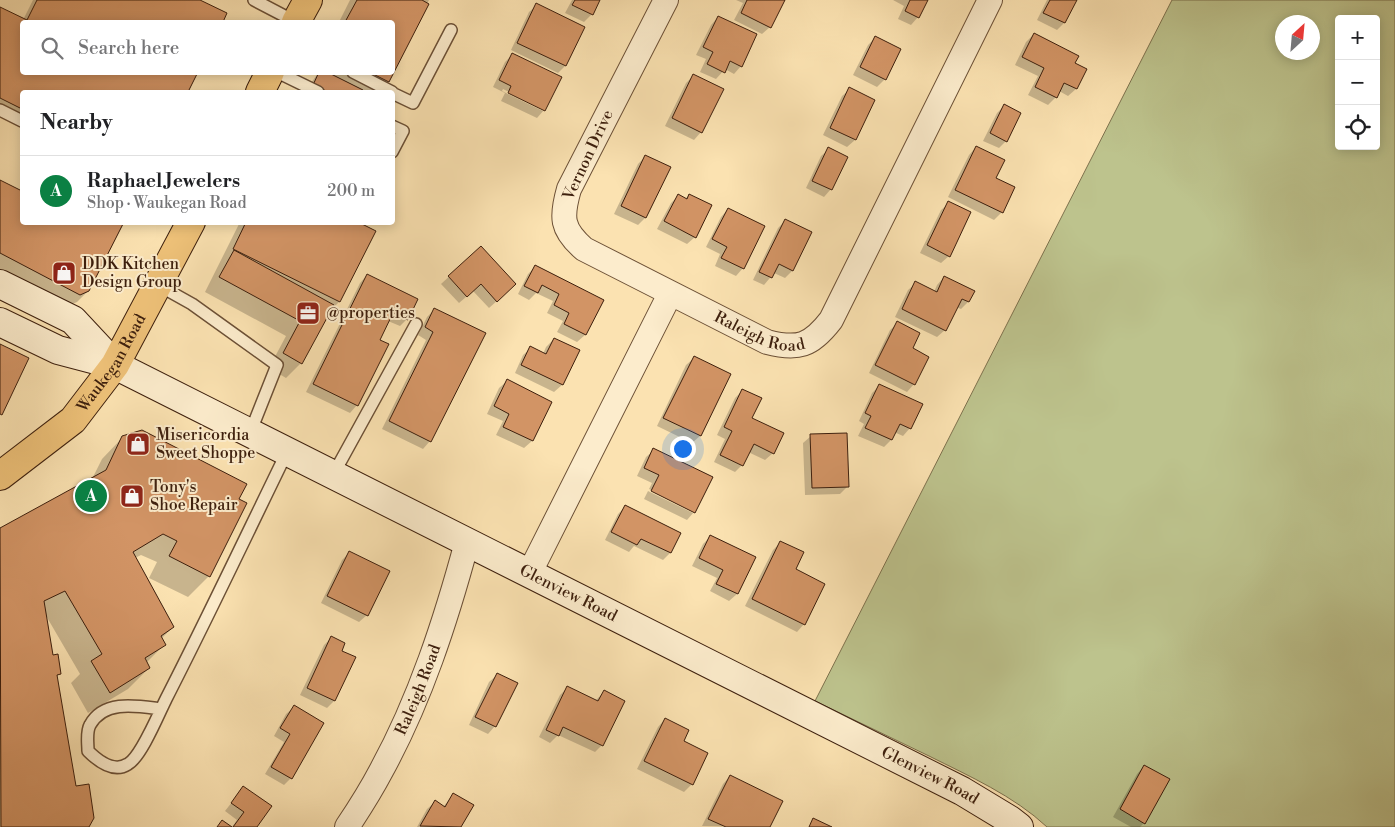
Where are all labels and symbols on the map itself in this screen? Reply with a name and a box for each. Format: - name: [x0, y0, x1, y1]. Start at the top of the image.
- north arrow: [1275, 15, 1320, 60]
- street label: Vernon Drive: [558, 107, 618, 204]
- place label: DDK Kitchen Design Group: [82, 254, 182, 292]
- shop icon: DDK Kitchen Design Group: [51, 260, 77, 286]
- office icon: @properties: [295, 300, 321, 326]
- place label: @properties: [326, 303, 415, 323]
- street label: Raleigh Road: [711, 307, 807, 356]
- street label: Waukegan Road: [72, 310, 150, 417]
- place label: Misericordia Sweet Shoppe: [156, 425, 255, 463]
- shop icon: Misericordia Sweet Shoppe: [125, 431, 151, 457]
- your location: [670, 436, 696, 462]
- pin: A: [75, 477, 107, 515]
- place label: Tony's Shoe Repair: [150, 477, 238, 515]
- shop icon: Tony's Shoe Repair: [119, 483, 145, 509]
- street label: Glenview Road: [516, 560, 621, 626]
- street label: Raleigh Road: [391, 642, 445, 738]
- street label: Glenview Road: [878, 742, 983, 809]

